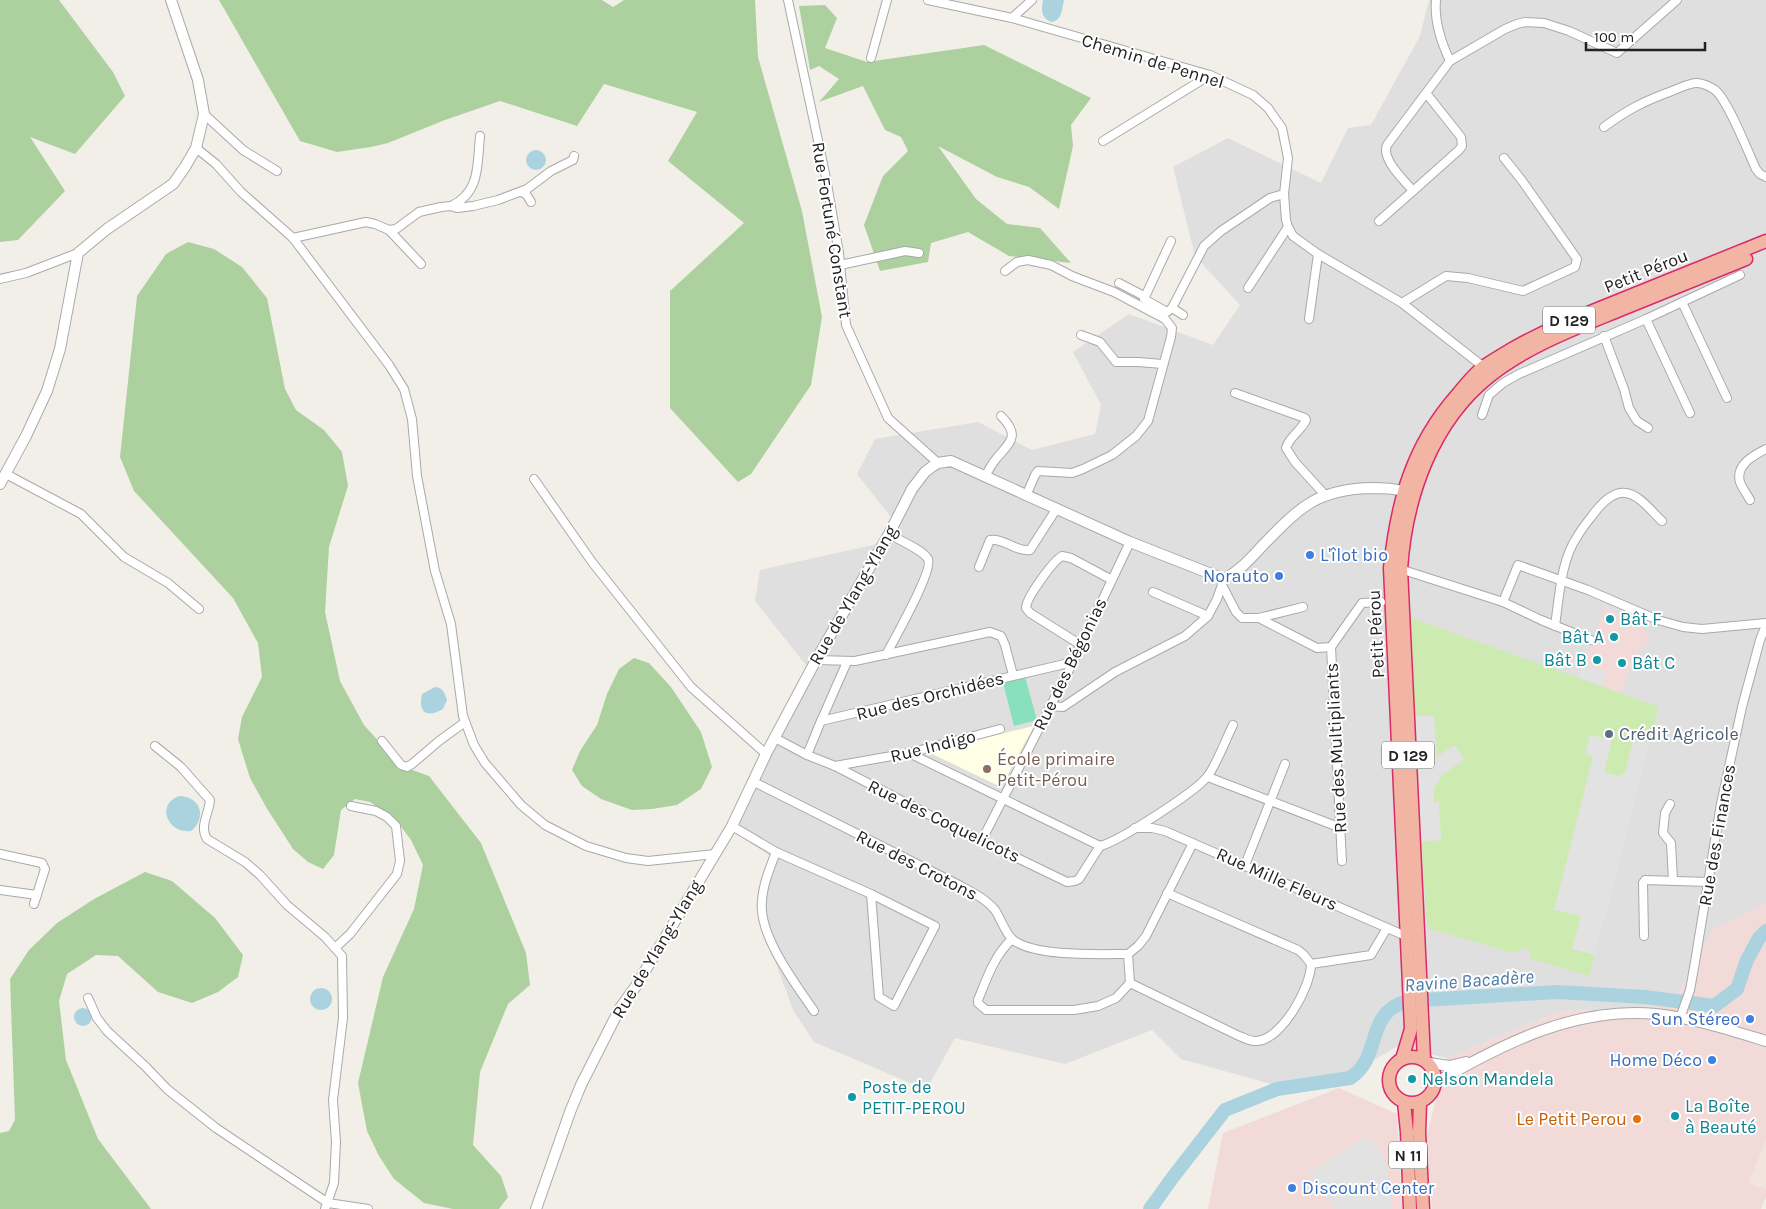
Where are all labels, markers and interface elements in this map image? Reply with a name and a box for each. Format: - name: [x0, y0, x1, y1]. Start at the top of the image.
- scale bar: [1586, 20, 1705, 52]
- text: 100 m: [1594, 28, 1634, 46]
- street label: Chemin de Pennel: [1079, 29, 1227, 93]
- street label: Rue Fortuné Constant: [807, 140, 857, 320]
- street label: Petit Pérou: [1601, 244, 1691, 298]
- road number: D 129: [1543, 306, 1595, 334]
- street label: Rue de Ylang-Ylang: [804, 521, 902, 669]
- place label: L'îlot bio: [1320, 544, 1388, 566]
- marker: L'îlot bio: [1304, 549, 1316, 561]
- place label: Norauto: [1203, 565, 1269, 587]
- marker: Norauto: [1273, 570, 1285, 582]
- street label: Petit Pérou: [1363, 589, 1389, 679]
- street label: Rue des Bégonias: [1028, 594, 1112, 734]
- place label: Bât F: [1620, 608, 1662, 630]
- marker: Bât F: [1604, 613, 1616, 625]
- place label: Bât A: [1562, 626, 1604, 648]
- marker: Bât A: [1608, 631, 1620, 643]
- place label: Bât B: [1544, 649, 1587, 671]
- place label: Bât C: [1632, 652, 1675, 674]
- marker: Bât B: [1591, 654, 1603, 666]
- marker: Bât C: [1616, 657, 1628, 669]
- street label: Rue des Multipliants: [1321, 662, 1351, 834]
- street label: Rue des Orchidées: [854, 667, 1006, 725]
- place label: Crédit Agricole: [1619, 723, 1739, 745]
- street label: Rue Indigo: [888, 725, 978, 767]
- marker: Crédit Agricole: [1603, 728, 1615, 740]
- road number: D 129: [1382, 742, 1434, 768]
- place label: École primaire Petit-Pérou: [997, 747, 1115, 791]
- street label: Rue des Finances: [1694, 762, 1740, 908]
- marker: École primaire Petit-Pérou: [981, 763, 993, 775]
- street label: Rue des Coquelicots: [864, 775, 1024, 867]
- street label: Rue des Crotons: [853, 825, 981, 905]
- street label: Rue Mille Fleurs: [1213, 842, 1341, 916]
- street label: Rue de Ylang-Ylang: [607, 876, 707, 1022]
- water label: Ravine Bacadère: [1404, 965, 1535, 996]
- place label: Sun Stéreo: [1651, 1008, 1740, 1030]
- marker: Sun Stéreo: [1744, 1013, 1756, 1025]
- place label: Home Déco: [1610, 1049, 1702, 1071]
- marker: Home Déco: [1706, 1054, 1718, 1066]
- place label: Nelson Mandela: [1422, 1068, 1554, 1090]
- marker: Nelson Mandela: [1406, 1073, 1418, 1085]
- place label: Poste de PETIT-PEROU: [862, 1076, 966, 1119]
- marker: Poste de PETIT-PEROU: [846, 1091, 858, 1103]
- place label: La Boîte à Beauté: [1685, 1095, 1756, 1138]
- place label: Le Petit Perou: [1516, 1108, 1627, 1130]
- marker: La Boîte à Beauté: [1669, 1110, 1681, 1122]
- marker: Le Petit Perou: [1631, 1113, 1643, 1125]
- road number: N 11: [1389, 1142, 1427, 1168]
- place label: Discount Center: [1302, 1177, 1435, 1199]
- marker: Discount Center: [1286, 1182, 1298, 1194]

